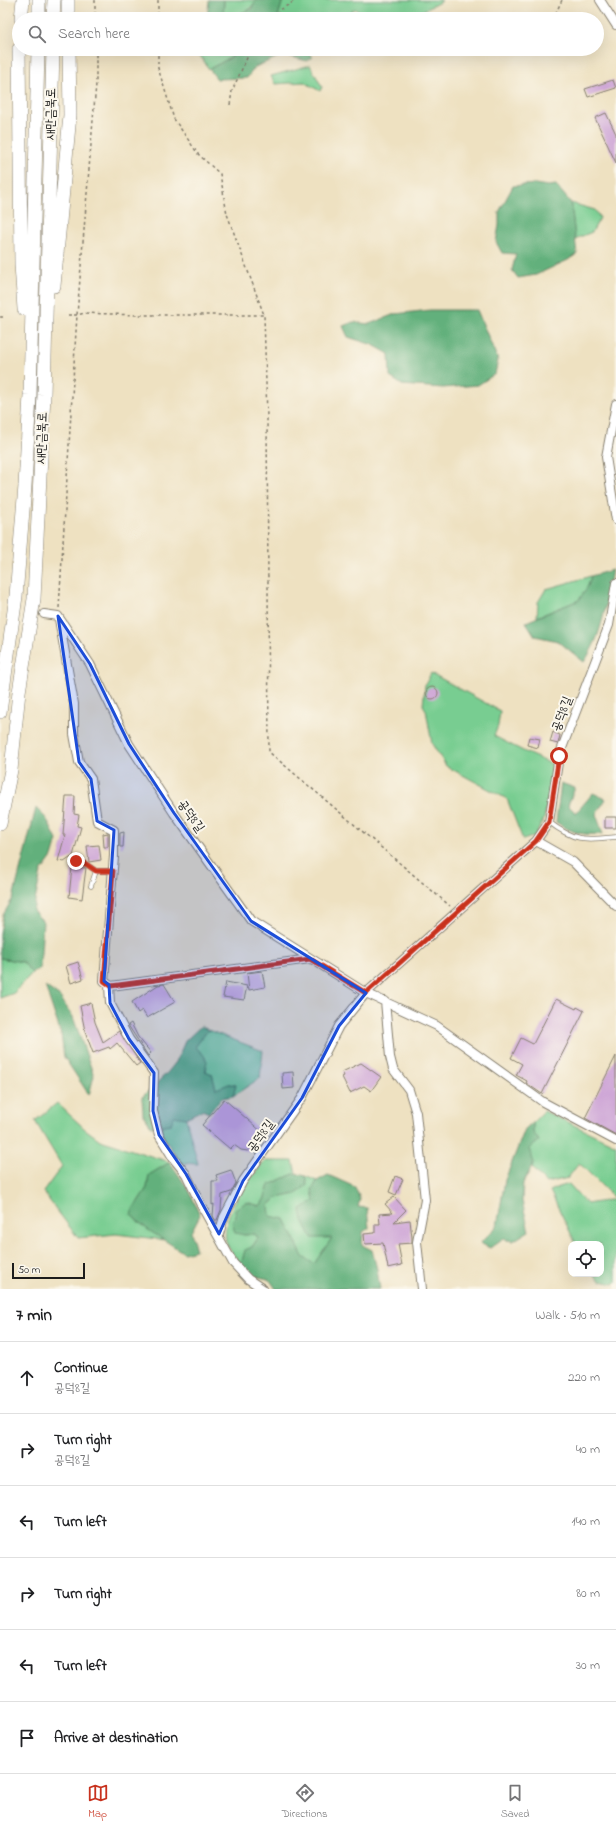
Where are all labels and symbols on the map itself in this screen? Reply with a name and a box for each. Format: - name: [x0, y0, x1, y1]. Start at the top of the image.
- street label: 새만금북로: [41, 88, 61, 140]
- street label: 새만금북로: [32, 412, 52, 464]
- street label: 공덕8길: [547, 694, 577, 734]
- route start: [550, 747, 568, 765]
- street label: 공덕8길: [173, 796, 209, 836]
- route end: [67, 852, 85, 870]
- street label: 공덕8길: [243, 1116, 279, 1156]
- scale bar: [12, 1261, 85, 1280]

